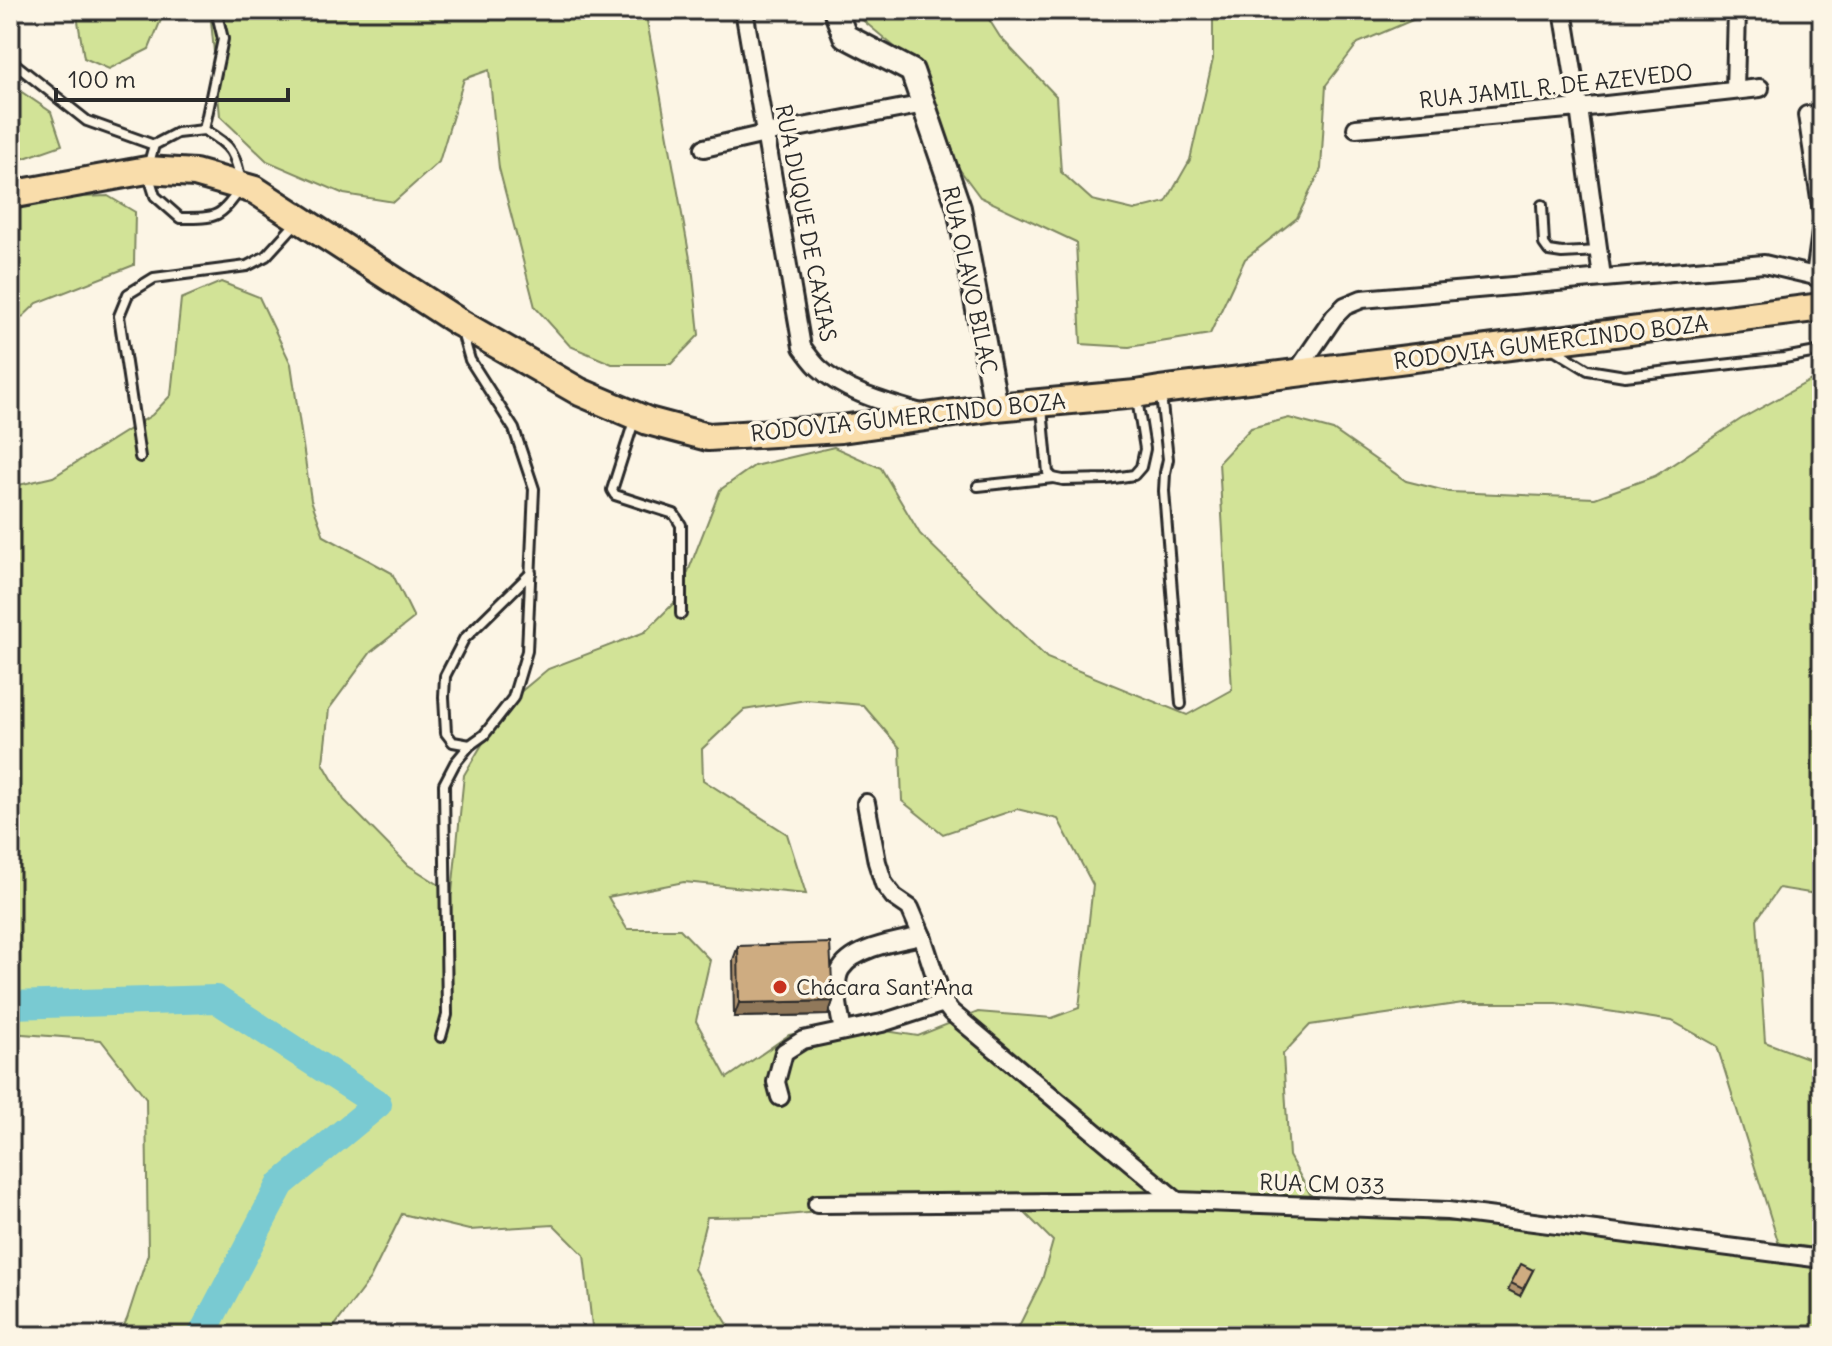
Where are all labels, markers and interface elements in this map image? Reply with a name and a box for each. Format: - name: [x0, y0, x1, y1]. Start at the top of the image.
- scale bar: [56, 52, 288, 102]
- street label: RUA JAMIL R. DE AZEVEDO: [1418, 58, 1694, 114]
- text: 100 m: [68, 64, 136, 94]
- street label: RUA DUQUE DE CAXIAS: [769, 102, 843, 344]
- street label: RUA OLAVO BILAC: [936, 184, 1004, 376]
- street label: RODOVIA GUMERCINDO BOZA: [1392, 309, 1710, 375]
- street label: RODOVIA GUMERCINDO BOZA: [749, 387, 1067, 447]
- place label: Chácara Sant'Ana: [796, 973, 973, 1001]
- marker: Chácara Sant'Ana: [771, 978, 789, 996]
- street label: RUA CM 033: [1259, 1168, 1385, 1200]

